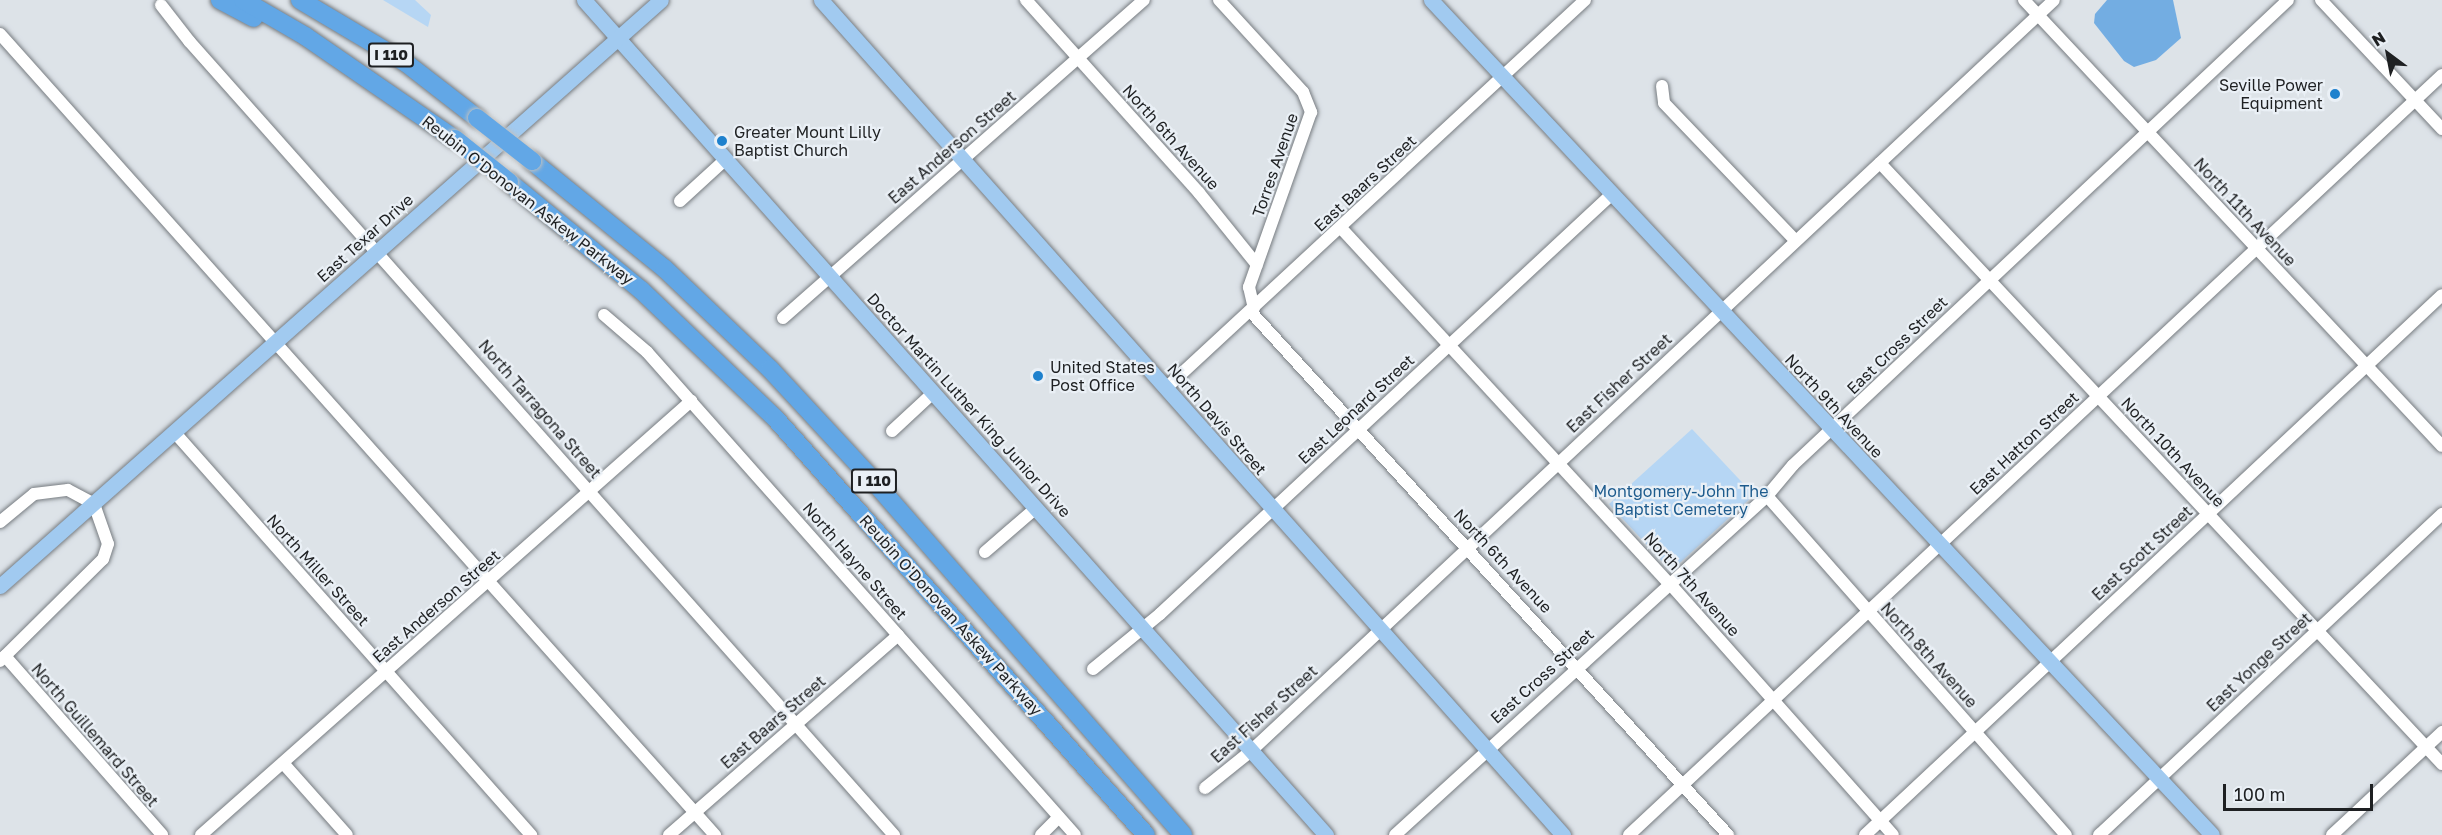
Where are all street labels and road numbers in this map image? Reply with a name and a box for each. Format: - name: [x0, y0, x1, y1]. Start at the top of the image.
- road number: I 110: [367, 43, 415, 67]
- street label: North 6th Avenue: [1119, 80, 1223, 194]
- street label: East Anderson Street: [884, 86, 1020, 208]
- street label: Reubin O'Donovan Askew Parkway: [418, 111, 638, 289]
- street label: Torres Avenue: [1248, 111, 1302, 219]
- street label: East Baars Street: [1310, 131, 1420, 235]
- street label: North 11th Avenue: [2190, 154, 2300, 270]
- street label: East Texar Drive: [313, 190, 417, 286]
- street label: Doctor Martin Luther King Junior Drive: [863, 289, 1075, 521]
- street label: East Cross Street: [1843, 292, 1951, 398]
- street label: East Fisher Street: [1563, 329, 1675, 437]
- street label: North Tarragona Street: [475, 336, 605, 482]
- street label: East Leonard Street: [1294, 350, 1418, 468]
- street label: North 9th Avenue: [1781, 350, 1887, 462]
- street label: North Davis Street: [1163, 359, 1271, 479]
- street label: East Hatton Street: [1966, 388, 2082, 498]
- street label: North 10th Avenue: [2117, 393, 2229, 511]
- road number: I 110: [850, 469, 898, 493]
- street label: North Hayne Street: [799, 499, 911, 623]
- street label: East Scott Street: [2088, 502, 2196, 604]
- street label: North 6th Avenue: [1450, 505, 1556, 617]
- street label: North Miller Street: [263, 510, 373, 630]
- street label: Reubin O'Donovan Askew Parkway: [856, 511, 1046, 719]
- street label: North 7th Avenue: [1640, 528, 1744, 640]
- street label: East Anderson Street: [368, 545, 504, 667]
- street label: North 8th Avenue: [1877, 598, 1981, 712]
- street label: East Yonge Street: [2203, 608, 2315, 716]
- street label: East Cross Street: [1486, 625, 1598, 727]
- street label: North Guillemard Street: [28, 659, 162, 811]
- street label: East Fisher Street: [1207, 661, 1321, 767]
- street label: East Baars Street: [717, 671, 829, 773]

